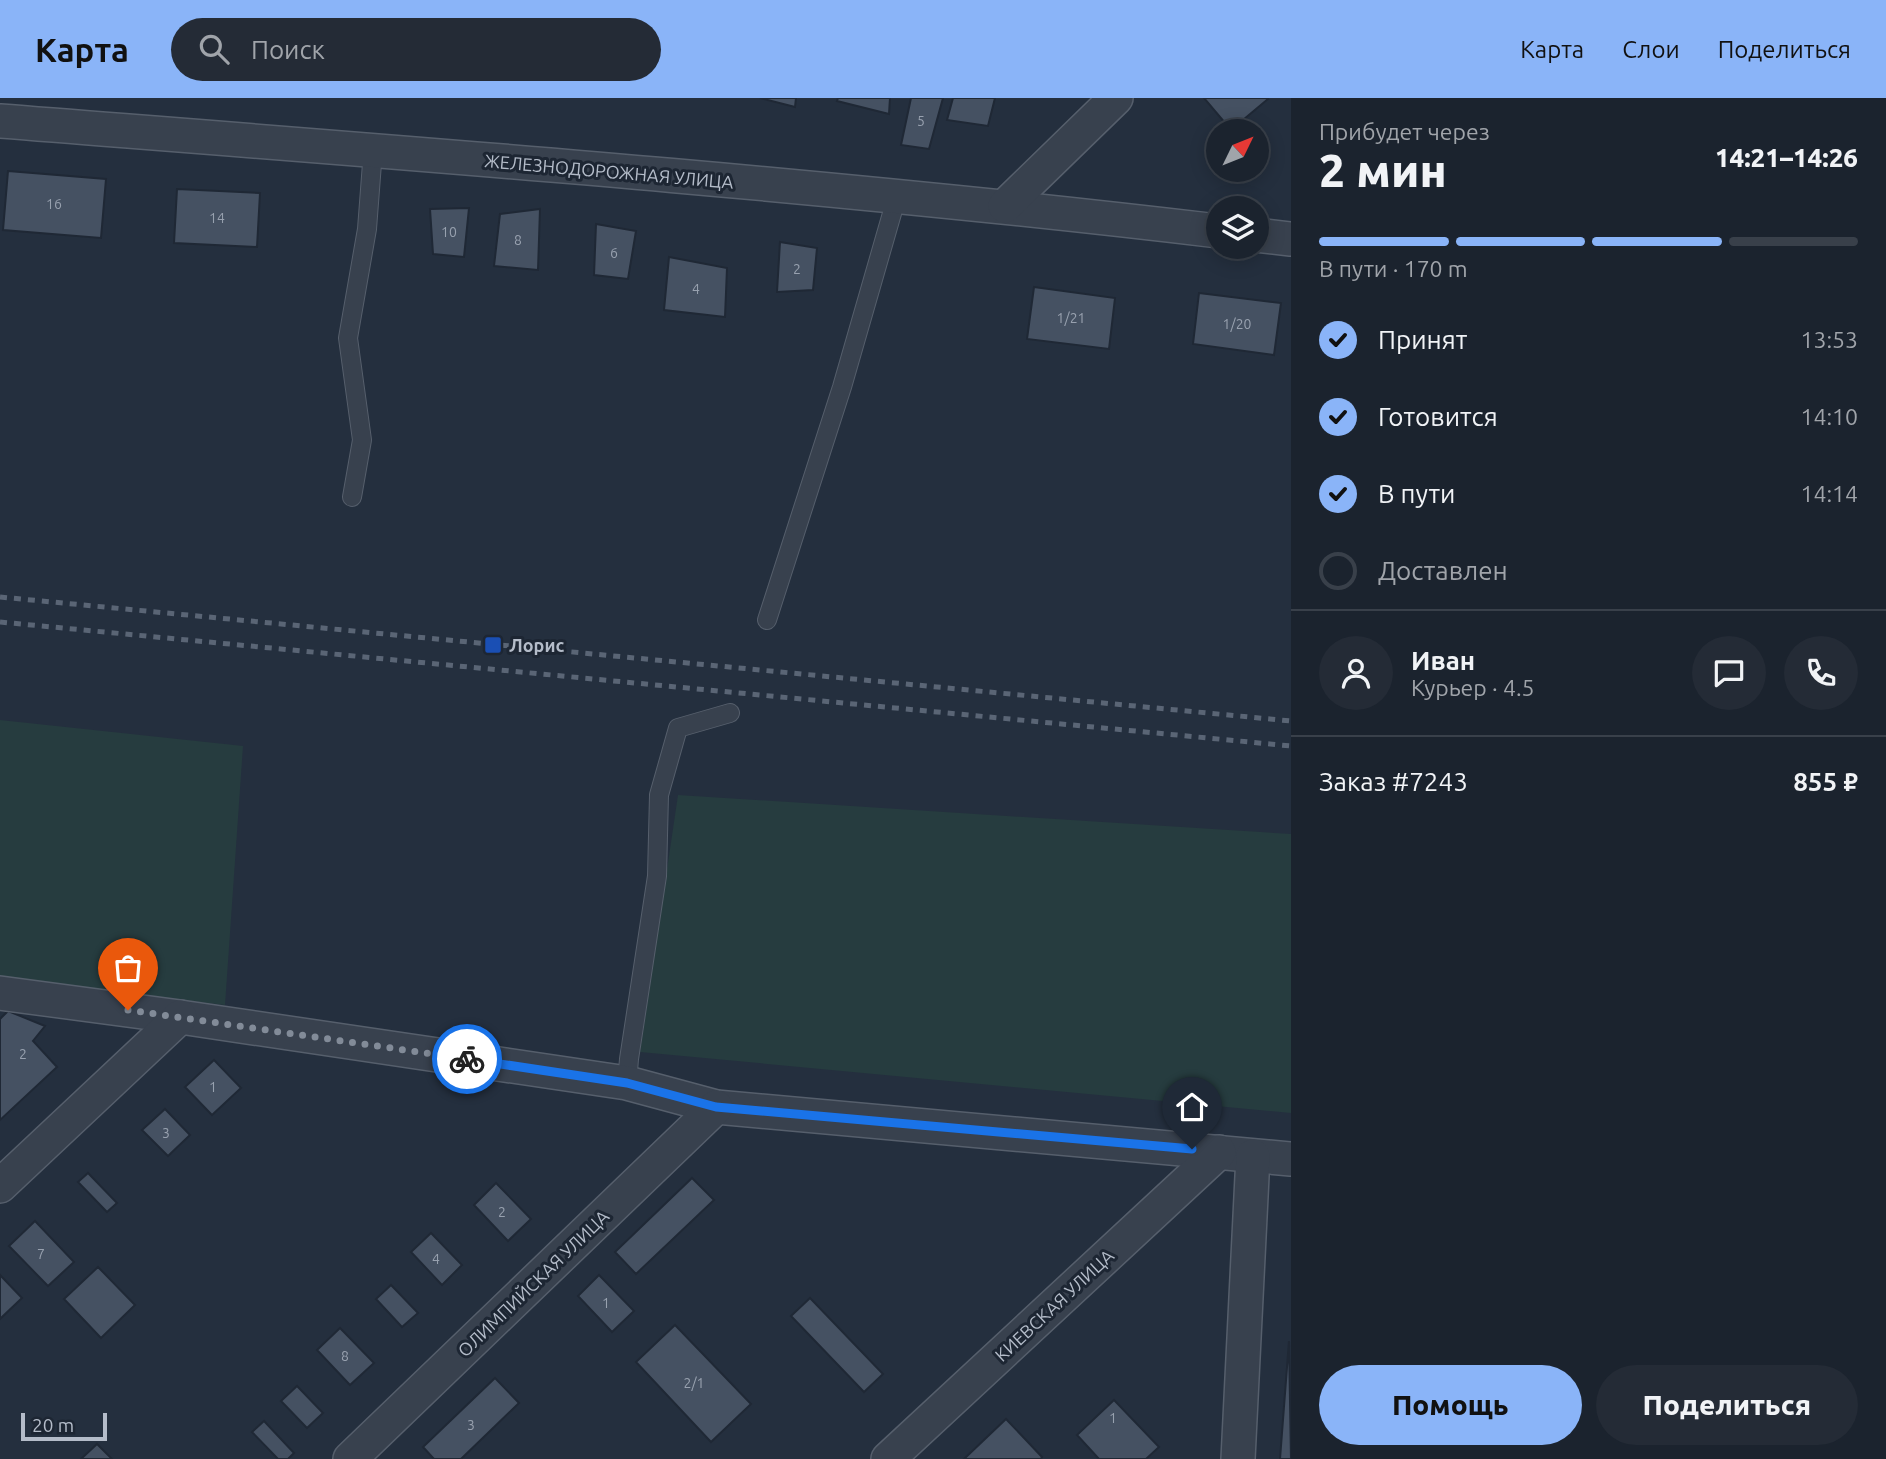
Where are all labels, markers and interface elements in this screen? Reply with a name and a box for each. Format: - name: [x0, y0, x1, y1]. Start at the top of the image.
- search box: [171, 18, 661, 81]
- icon: search: [195, 30, 233, 68]
- text: Карта: [35, 31, 129, 68]
- text: Поиск: [251, 35, 325, 64]
- text: Карта: [1520, 36, 1584, 63]
- text: Слои: [1622, 36, 1680, 63]
- text: Поделиться: [1718, 36, 1851, 63]
- house number: 5: [917, 113, 925, 129]
- north arrow: [1206, 119, 1269, 182]
- map controls: [1206, 119, 1269, 259]
- text: Прибудет через: [1319, 119, 1490, 144]
- text: 14:21–14:26: [1715, 143, 1858, 172]
- text: 2 мин: [1319, 144, 1447, 196]
- street label: ЖЕЛЕЗНОДОРОЖНАЯ УЛИЦА: [484, 150, 735, 192]
- house number: 16: [46, 196, 62, 212]
- button: layers: [1206, 196, 1269, 259]
- house number: 14: [209, 210, 225, 226]
- house number: 10: [441, 224, 457, 240]
- house number: 8: [514, 232, 522, 248]
- house number: 6: [610, 245, 618, 261]
- text: В пути · 170 m: [1319, 256, 1468, 281]
- house number: 2: [793, 261, 801, 277]
- house number: 4: [692, 281, 700, 297]
- house number: 1/21: [1057, 310, 1085, 326]
- house number: 1/20: [1223, 316, 1252, 332]
- icon: check: [1319, 321, 1357, 359]
- text: Принят: [1378, 325, 1467, 354]
- text: 13:53: [1800, 327, 1858, 352]
- icon: check: [1319, 398, 1357, 436]
- text: Готовится: [1378, 402, 1498, 431]
- text: 14:10: [1800, 404, 1858, 429]
- icon: check: [1319, 475, 1357, 513]
- text: В пути: [1378, 479, 1455, 508]
- text: 14:14: [1800, 481, 1858, 506]
- text: Доставлен: [1378, 556, 1508, 585]
- marker: Лорис: [483, 635, 503, 655]
- place label: Лорис: [509, 635, 564, 655]
- button: person: [1319, 636, 1393, 710]
- button: chat: [1692, 636, 1766, 710]
- button: phone: [1784, 636, 1858, 710]
- text: Иван: [1411, 646, 1475, 675]
- text: Курьер · 4.5: [1411, 675, 1535, 700]
- text: Заказ #7243: [1319, 767, 1468, 796]
- text: 855 ₽: [1793, 767, 1858, 796]
- pin: [98, 938, 158, 1010]
- icon: bag: [109, 949, 147, 987]
- courier: [432, 1024, 502, 1094]
- icon: bike: [448, 1040, 486, 1078]
- house number: 2: [19, 1046, 27, 1062]
- pin: [1162, 1077, 1222, 1149]
- house number: 1: [209, 1079, 217, 1095]
- icon: home: [1173, 1088, 1211, 1126]
- house number: 3: [162, 1125, 170, 1141]
- house number: 2: [498, 1204, 506, 1220]
- street label: ОЛИМПИЙСКАЯ УЛИЦА: [453, 1205, 613, 1360]
- street label: КИЕВСКАЯ УЛИЦА: [991, 1245, 1118, 1365]
- house number: 7: [37, 1246, 45, 1262]
- house number: 4: [432, 1251, 440, 1267]
- house number: 1: [602, 1295, 610, 1311]
- house number: 8: [341, 1348, 349, 1364]
- button: Помощь: [1319, 1365, 1582, 1445]
- button: Поделиться: [1596, 1365, 1858, 1445]
- house number: 2/1: [684, 1375, 704, 1391]
- scale bar: [21, 1410, 107, 1442]
- house number: 1: [1109, 1410, 1117, 1426]
- text: 20 m: [32, 1414, 74, 1436]
- house number: 3: [467, 1417, 475, 1433]

